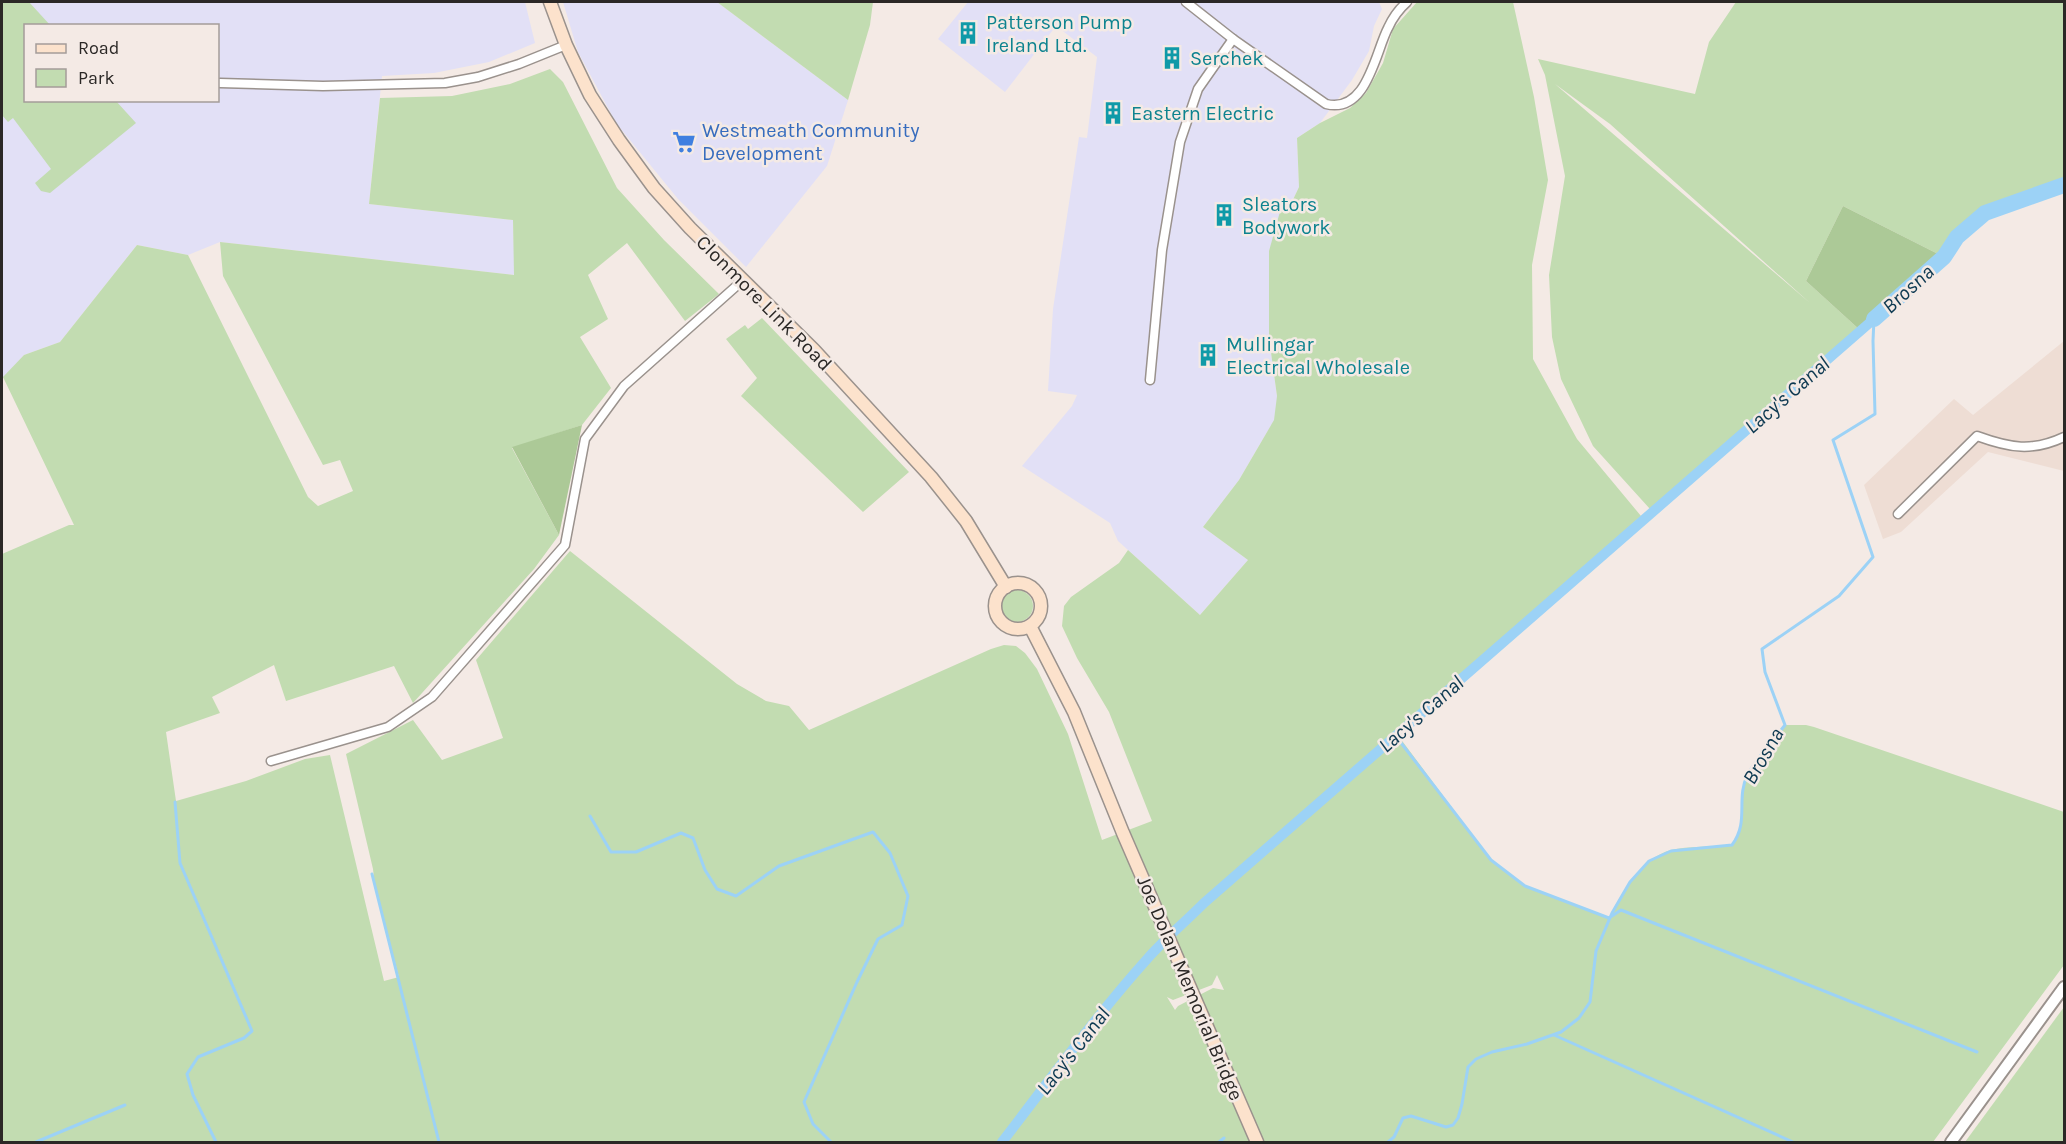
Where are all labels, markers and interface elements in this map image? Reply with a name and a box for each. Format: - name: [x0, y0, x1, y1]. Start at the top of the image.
- place label: Patterson Pump Ireland Ltd.: [986, 11, 1132, 57]
- building icon: Patterson Pump Ireland Ltd.: [955, 20, 981, 46]
- legend: [24, 24, 219, 102]
- text: Road: [78, 37, 119, 59]
- building icon: Serchek: [1159, 45, 1185, 71]
- place label: Serchek: [1190, 47, 1264, 70]
- text: Park: [78, 67, 115, 89]
- building icon: Eastern Electric: [1100, 100, 1126, 126]
- place label: Eastern Electric: [1131, 102, 1274, 125]
- place label: Westmeath Community Development: [702, 119, 919, 165]
- supermarket icon: Westmeath Community Development: [671, 129, 697, 155]
- place label: Sleators Bodywork: [1242, 193, 1330, 239]
- building icon: Sleators Bodywork: [1211, 202, 1237, 228]
- street label: Clonmore Link Road: [691, 230, 837, 376]
- water label: Brosna: [1877, 260, 1939, 318]
- place label: Mullingar Electrical Wholesale: [1226, 333, 1410, 379]
- building icon: Mullingar Electrical Wholesale: [1195, 342, 1221, 368]
- water label: Lacy's Canal: [1740, 352, 1834, 438]
- water label: Lacy's Canal: [1374, 671, 1468, 757]
- water label: Brosna: [1737, 723, 1789, 789]
- street label: Joe Dolan Memorial Bridge: [1132, 872, 1248, 1104]
- water label: Lacy's Canal: [1031, 1002, 1115, 1100]

